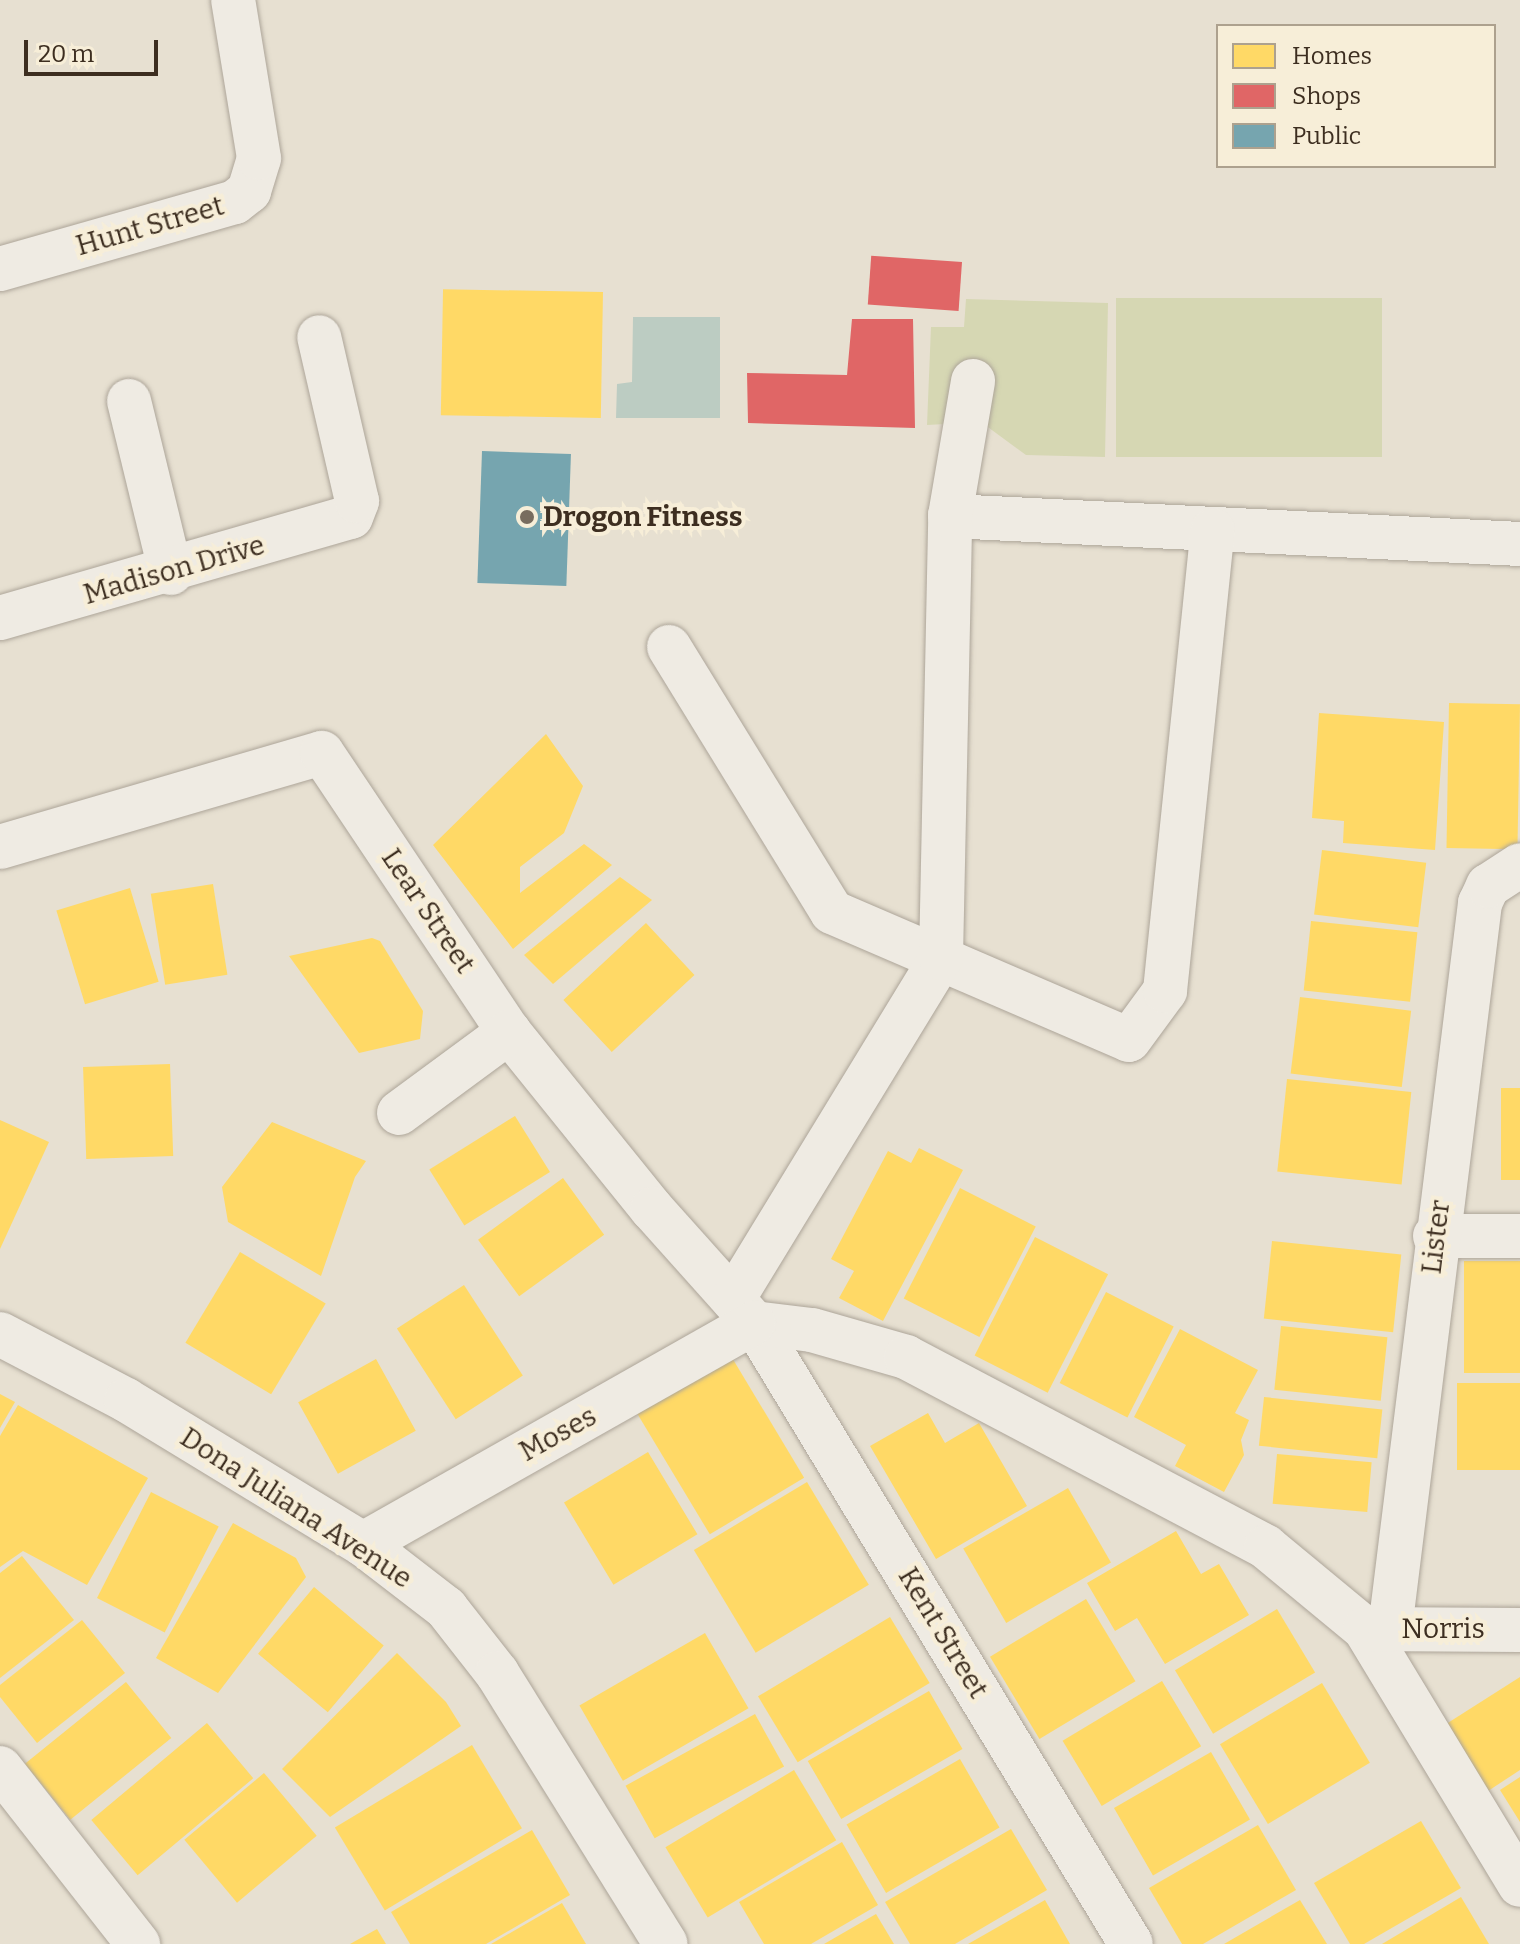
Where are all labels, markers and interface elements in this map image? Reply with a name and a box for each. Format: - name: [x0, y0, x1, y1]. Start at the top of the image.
- scale bar: [28, 24, 162, 74]
- legend: [1216, 24, 1496, 168]
- text: 20 m: [38, 40, 94, 68]
- text: Homes: [1292, 42, 1372, 70]
- text: Shops: [1292, 82, 1361, 110]
- text: Public: [1292, 122, 1361, 150]
- street label: Hunt Street: [72, 189, 228, 263]
- place label: Drogon Fitness: [543, 500, 743, 534]
- marker: Drogon Fitness: [518, 508, 536, 526]
- street label: Madison Drive: [80, 528, 268, 612]
- street label: Lear Street: [374, 842, 482, 980]
- street label: Lister: [1415, 1198, 1457, 1276]
- street label: Moses: [514, 1399, 602, 1469]
- street label: Dona Juliana Avenue: [174, 1421, 418, 1595]
- street label: Kent Street: [891, 1562, 995, 1704]
- street label: Norris: [1401, 1612, 1485, 1646]

